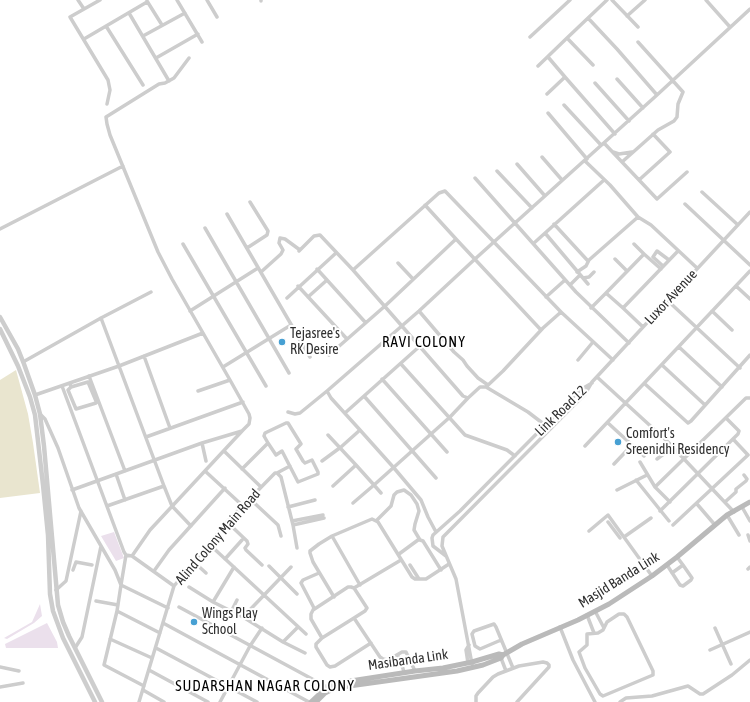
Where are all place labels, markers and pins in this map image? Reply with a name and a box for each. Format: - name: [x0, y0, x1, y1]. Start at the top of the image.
- place label: Tejasree's RK Desire: [290, 326, 340, 358]
- marker: Tejasree's RK Desire: [277, 337, 287, 347]
- place label: Comfort's Sreenidhi Residency: [626, 426, 729, 458]
- marker: Comfort's Sreenidhi Residency: [613, 437, 623, 447]
- place label: Wings Play School: [202, 606, 258, 638]
- marker: Wings Play School: [189, 617, 199, 627]

